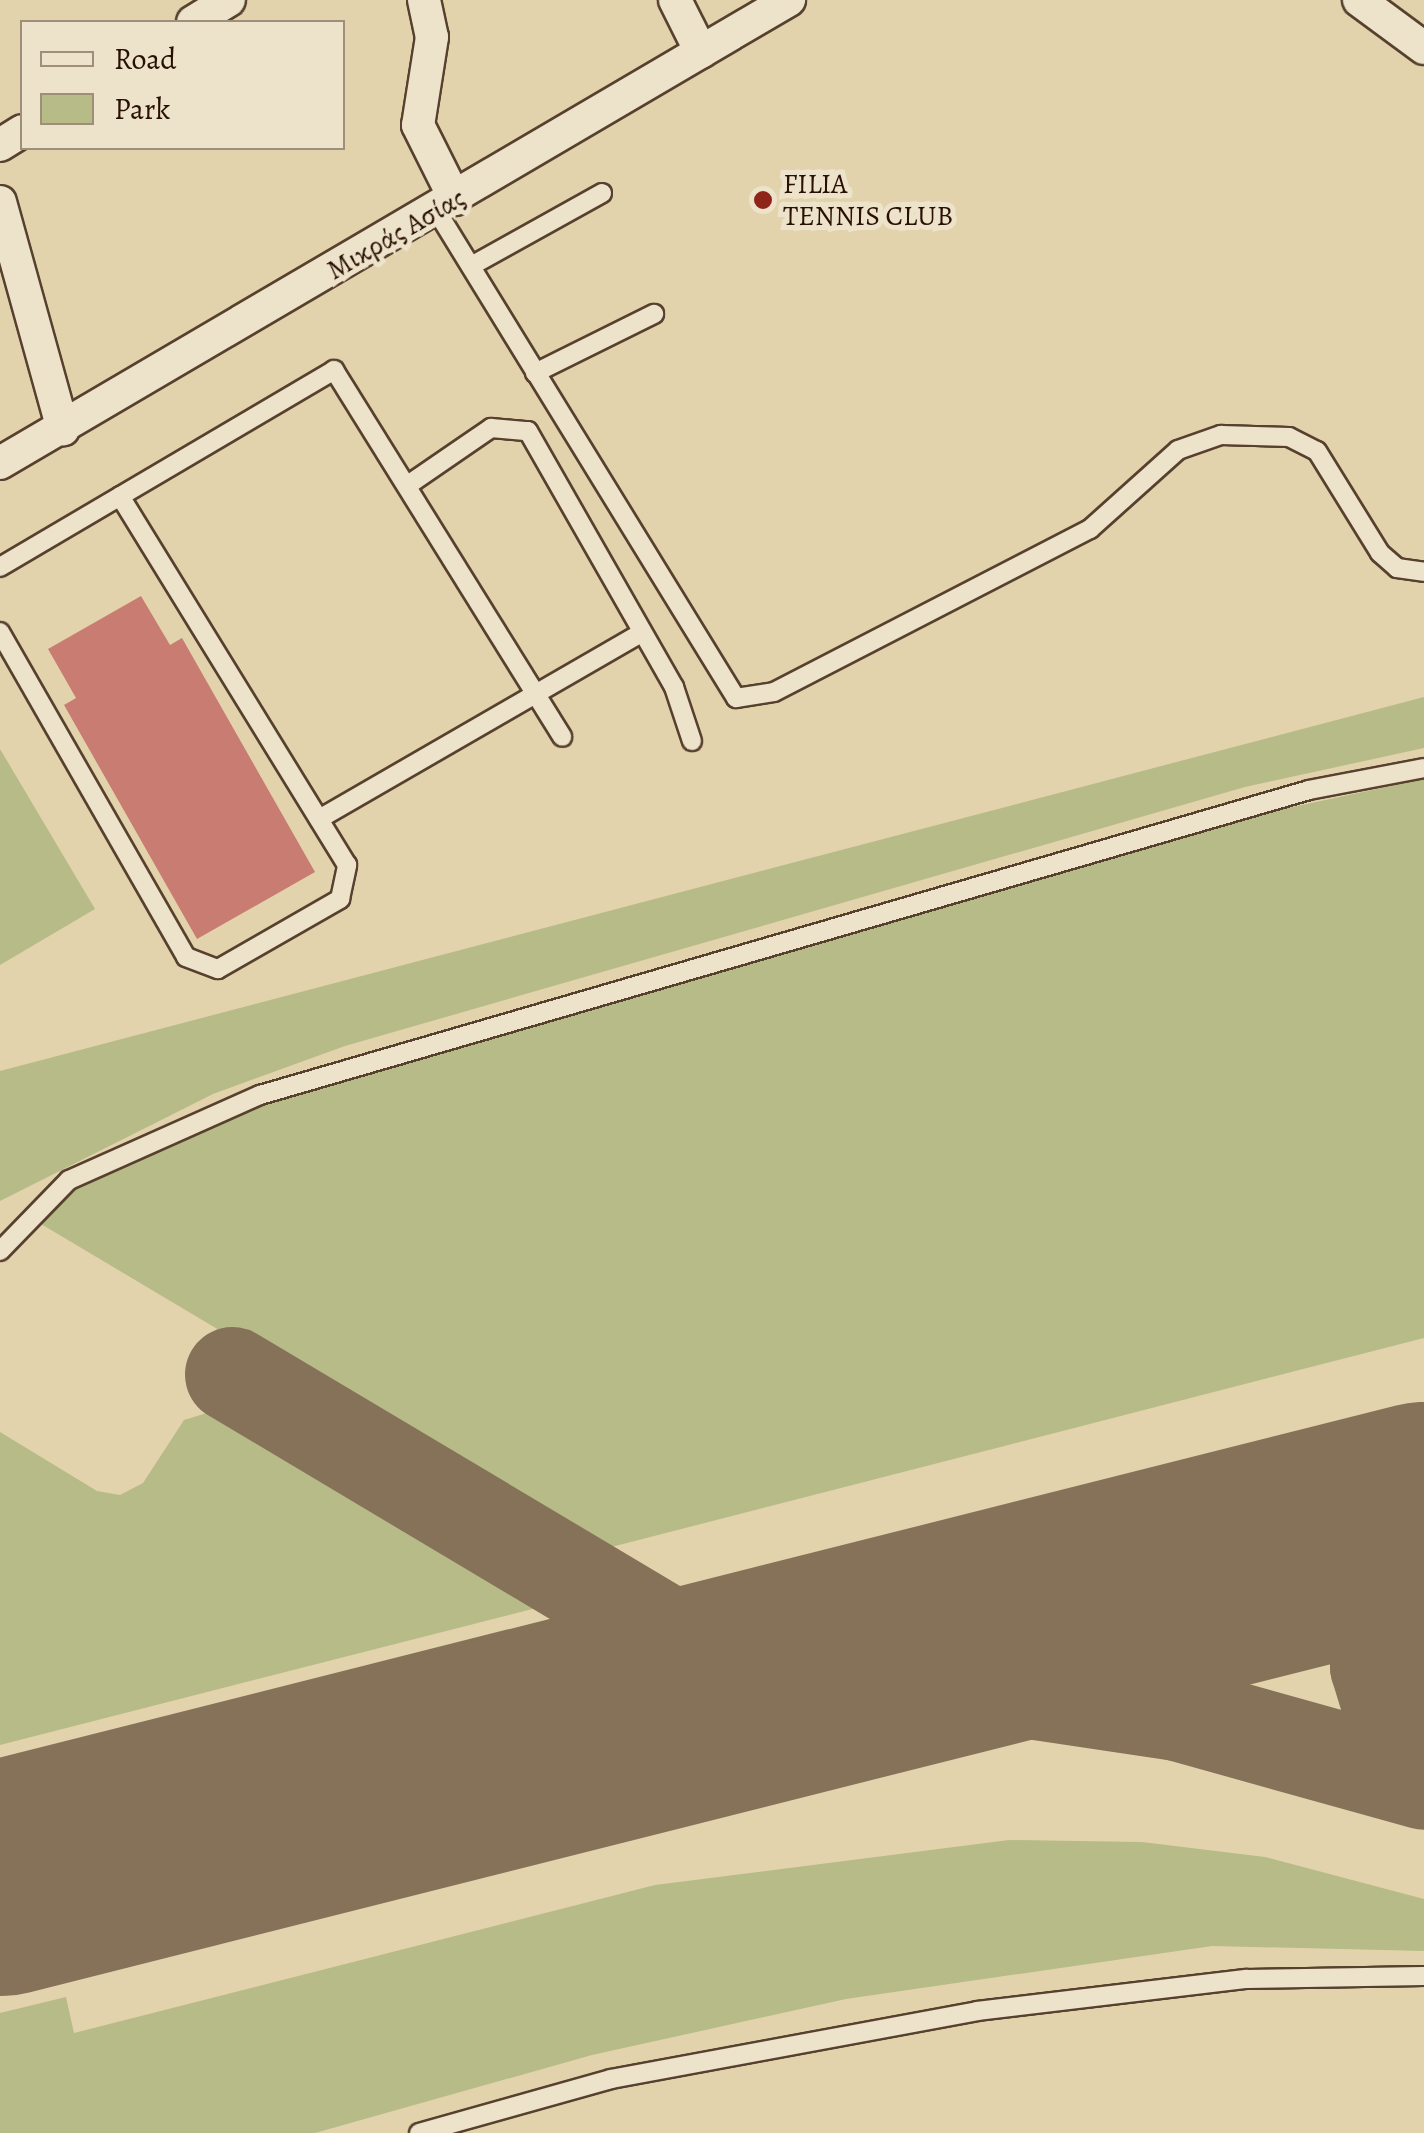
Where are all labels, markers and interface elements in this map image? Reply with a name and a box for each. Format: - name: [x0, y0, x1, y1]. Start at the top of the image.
- legend: [20, 20, 345, 150]
- text: Road: [114, 39, 176, 79]
- text: Park: [114, 89, 170, 129]
- place label: FILIA TENNIS CLUB: [783, 167, 953, 233]
- street label: Μικράς Ασίας: [321, 181, 471, 287]
- marker: FILIA TENNIS CLUB: [752, 189, 774, 211]

